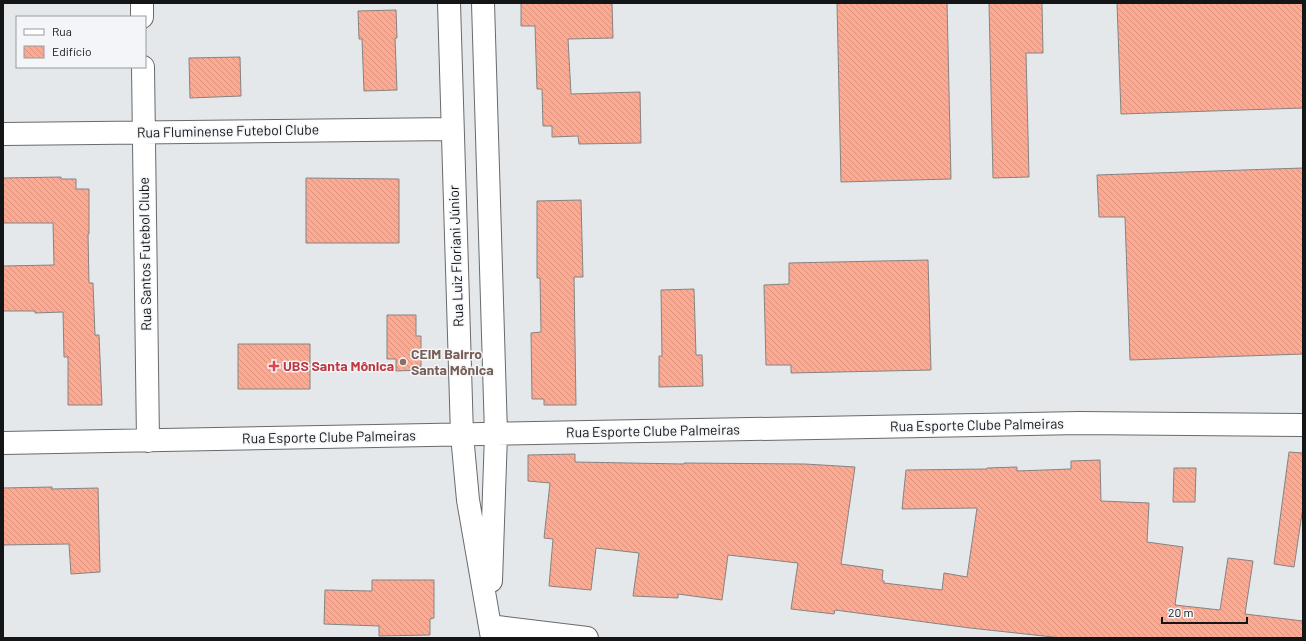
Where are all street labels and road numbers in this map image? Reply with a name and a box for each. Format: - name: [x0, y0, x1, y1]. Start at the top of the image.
- street label: Rua Fluminense Futebol Clube: [137, 120, 319, 141]
- street label: Rua Santos Futebol Clube: [135, 177, 154, 331]
- street label: Rua Luiz Floriani Júnior: [445, 185, 466, 327]
- street label: Rua Esporte Clube Palmeiras: [890, 414, 1064, 435]
- street label: Rua Esporte Clube Palmeiras: [566, 420, 740, 441]
- street label: Rua Esporte Clube Palmeiras: [242, 426, 416, 447]

